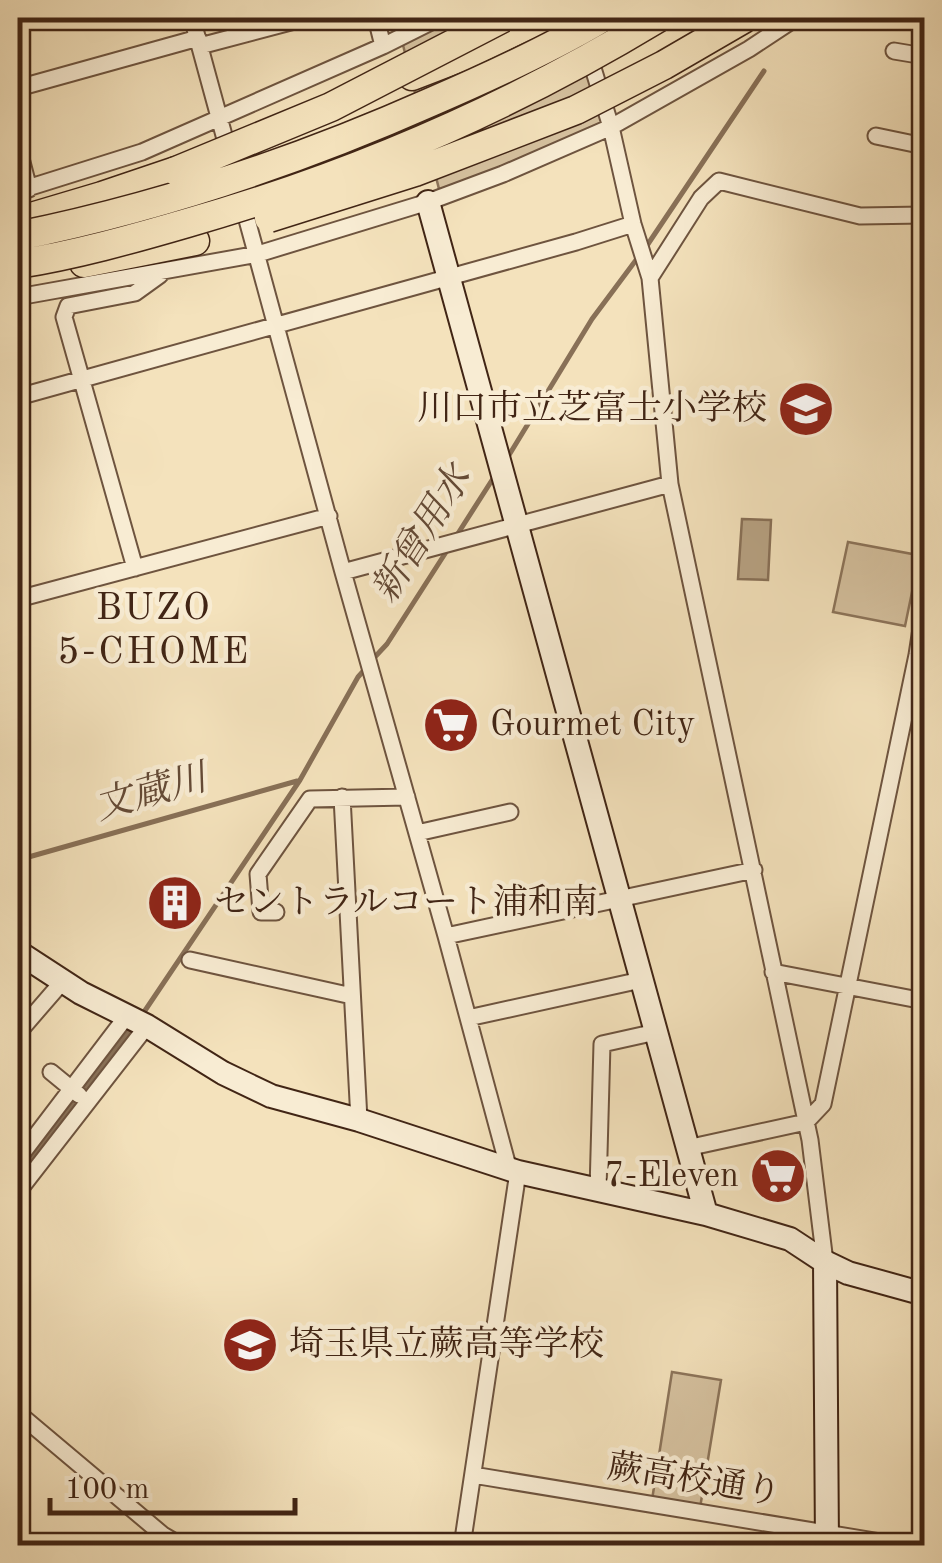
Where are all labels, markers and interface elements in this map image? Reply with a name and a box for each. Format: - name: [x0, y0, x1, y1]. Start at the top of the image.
- school or university icon: 川口市立芝富士小学校: [776, 379, 836, 439]
- place label: 川口市立芝富士小学校: [417, 389, 767, 427]
- water label: 新曾用水: [364, 456, 482, 610]
- district label: BUZO 5-CHOME: [57, 590, 251, 672]
- supermarket icon: Gourmet City: [421, 695, 481, 755]
- place label: Gourmet City: [490, 708, 695, 743]
- water label: 文蔵川: [90, 756, 215, 828]
- building icon: セントラルコート浦和南: [145, 873, 205, 933]
- place label: セントラルコート浦和南: [214, 883, 598, 921]
- supermarket icon: 7-Eleven: [748, 1146, 808, 1206]
- place label: 7-Eleven: [604, 1159, 739, 1194]
- school or university icon: 埼玉県立蕨高等学校: [220, 1315, 280, 1375]
- place label: 埼玉県立蕨高等学校: [289, 1325, 604, 1363]
- street label: 蕨高校通り: [605, 1447, 784, 1512]
- scale bar: [50, 1453, 295, 1515]
- text: 100 m: [65, 1475, 149, 1505]

